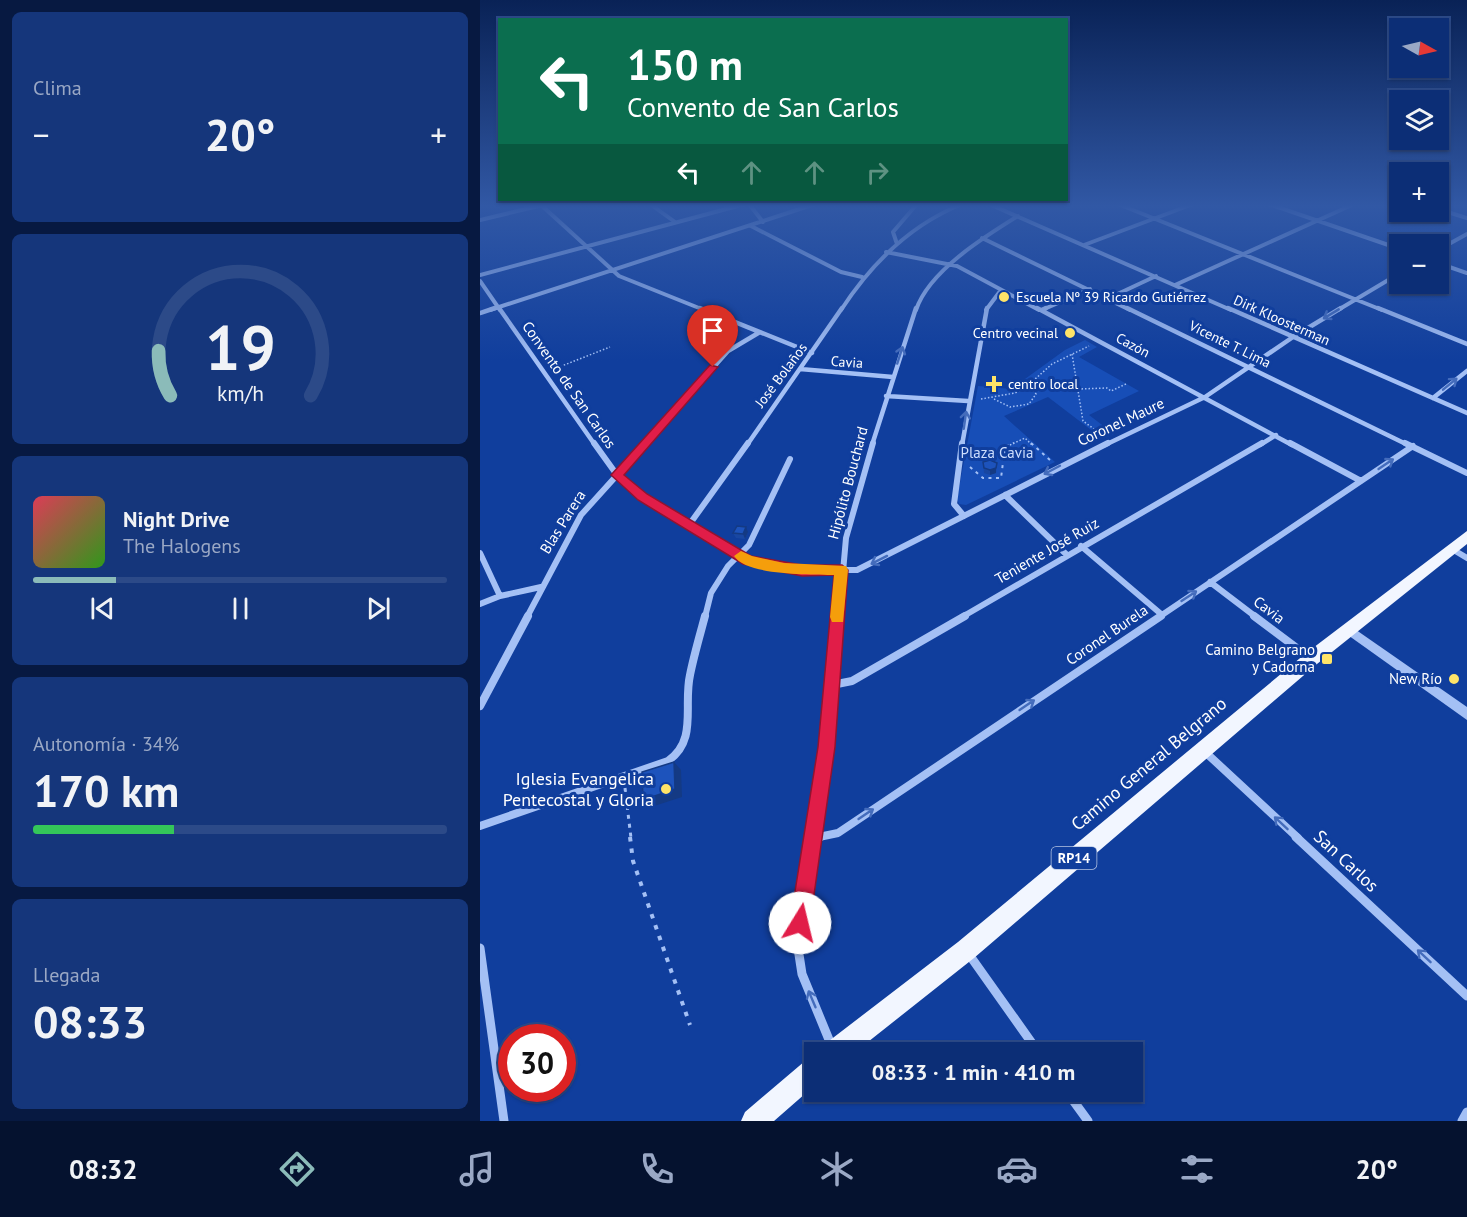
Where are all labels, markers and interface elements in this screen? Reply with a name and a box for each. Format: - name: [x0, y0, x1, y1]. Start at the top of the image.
- north arrow: [1389, 18, 1449, 78]
- map controls: [1389, 18, 1449, 294]
- text: 150 m: [627, 37, 743, 92]
- icon: left: [528, 42, 606, 120]
- text: Clima: [33, 75, 82, 101]
- text: Convento de San Carlos: [627, 90, 899, 124]
- button: layers: [1389, 90, 1449, 150]
- text: 20°: [205, 105, 275, 163]
- text: −: [33, 113, 50, 156]
- text: +: [430, 113, 447, 156]
- icon: left: [672, 156, 705, 189]
- icon: ahead: [735, 156, 768, 189]
- icon: ahead: [798, 156, 831, 189]
- icon: right: [861, 156, 894, 189]
- button: +: [1389, 162, 1449, 222]
- button: −: [1389, 234, 1449, 294]
- place label: Escuela Nº 39 Ricardo Gutiérrez: [1016, 288, 1206, 306]
- marker: Escuela Nº 39 Ricardo Gutiérrez: [997, 290, 1011, 304]
- street label: Dirk Kloosterman: [1231, 291, 1333, 349]
- pin: [687, 305, 738, 367]
- text: 19: [205, 306, 275, 387]
- one-way arrow: [1323, 308, 1340, 320]
- icon: arrive: [696, 314, 729, 347]
- street label: Vicente T. Lima: [1185, 316, 1274, 372]
- street label: Convento de San Carlos: [518, 317, 621, 452]
- place label: Centro vecinal: [973, 324, 1058, 342]
- marker: Centro vecinal: [1063, 326, 1077, 340]
- street label: Cazón: [1113, 329, 1153, 361]
- street label: José Bolaños: [750, 339, 811, 412]
- one-way arrow: [895, 346, 906, 365]
- street label: Cavia: [830, 352, 864, 372]
- marker: centro local: [985, 375, 1003, 393]
- place label: centro local: [1008, 375, 1078, 393]
- one-way arrow: [1442, 378, 1458, 391]
- text: km/h: [216, 379, 263, 407]
- street label: Coronel Maure: [1074, 393, 1167, 450]
- one-way arrow: [960, 411, 971, 430]
- street label: Hipólito Bouchard: [823, 424, 872, 541]
- park label: Plaza Cavia: [961, 443, 1033, 462]
- one-way arrow: [1377, 458, 1394, 470]
- one-way arrow: [1044, 464, 1061, 476]
- street label: Blas Parera: [536, 486, 590, 557]
- text: Night Drive: [123, 505, 230, 533]
- street label: Teniente José Ruiz: [992, 513, 1102, 588]
- text: The Halogens: [123, 533, 241, 559]
- one-way arrow: [871, 554, 888, 566]
- one-way arrow: [1180, 590, 1197, 602]
- icon: previous: [86, 592, 119, 625]
- icon: pause: [224, 592, 257, 625]
- icon: next: [362, 592, 395, 625]
- street label: Cavia: [1250, 592, 1289, 628]
- street label: Coronel Burela: [1062, 600, 1151, 669]
- place label: Camino Belgrano y Cadorna: [1205, 640, 1315, 676]
- marker: Camino Belgrano y Cadorna: [1320, 652, 1334, 666]
- place label: New Río: [1389, 669, 1442, 688]
- marker: New Río: [1447, 672, 1461, 686]
- street label: Camino General Belgrano: [1066, 692, 1231, 835]
- one-way arrow: [1019, 699, 1035, 711]
- text: Autonomía · 34%: [33, 731, 179, 757]
- text: 170 km: [33, 761, 179, 819]
- place label: Iglesia Evangelica Pentecostal y Gloria: [503, 767, 654, 811]
- marker: Iglesia Evangelica Pentecostal y Gloria: [659, 782, 673, 796]
- one-way arrow: [857, 808, 873, 820]
- one-way arrow: [1274, 816, 1289, 830]
- street label: San Carlos: [1309, 825, 1384, 897]
- road number: RP14: [1052, 847, 1096, 869]
- position arrow: [768, 891, 832, 955]
- one-way arrow: [1417, 949, 1432, 963]
- text: Llegada: [33, 962, 100, 988]
- one-way arrow: [806, 990, 818, 1008]
- text: 08:33: [33, 992, 147, 1050]
- speed limit sign: 30: [498, 1024, 576, 1102]
- text: 08:33 · 1 min · 410 m: [872, 1058, 1075, 1086]
- icon: directions: [276, 1148, 318, 1190]
- icon: music: [456, 1148, 498, 1190]
- icon: phone: [636, 1148, 678, 1190]
- icon: climate: [816, 1148, 858, 1190]
- icon: car: [996, 1148, 1038, 1190]
- icon: filters: [1176, 1148, 1218, 1190]
- text: 08:32: [69, 1152, 138, 1186]
- text: 20°: [1356, 1152, 1398, 1186]

